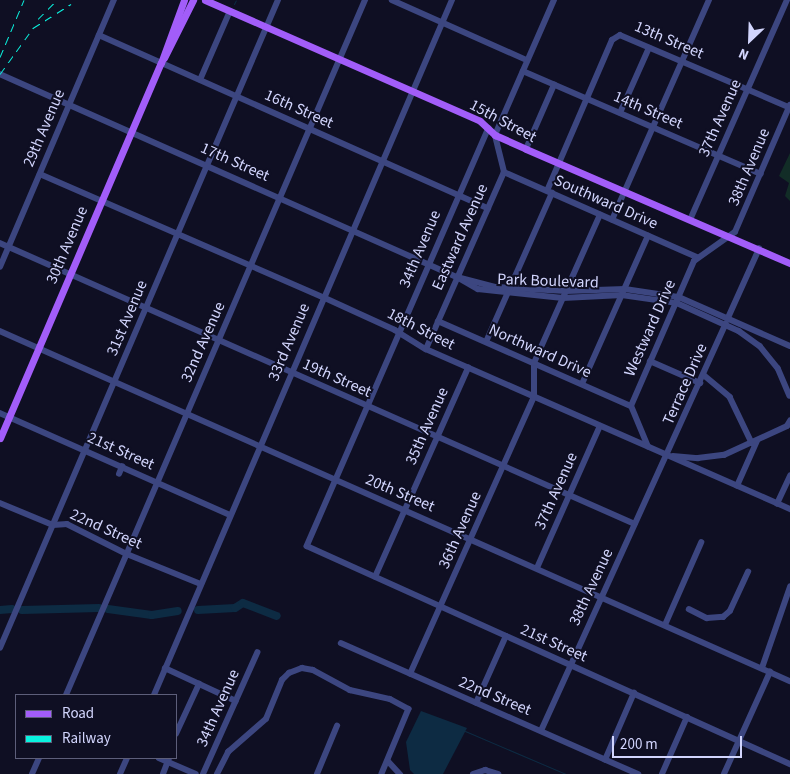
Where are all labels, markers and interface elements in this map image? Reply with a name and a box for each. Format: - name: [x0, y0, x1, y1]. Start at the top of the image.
- north arrow: [725, 15, 775, 65]
- street label: 13th Street: [632, 17, 706, 63]
- text: N: [736, 43, 752, 65]
- street label: 37th Avenue: [694, 76, 746, 160]
- street label: 16th Street: [262, 85, 336, 133]
- street label: 29th Avenue: [19, 86, 69, 170]
- street label: 14th Street: [611, 87, 685, 133]
- street label: 15th Street: [466, 95, 540, 147]
- street label: 38th Avenue: [724, 125, 774, 209]
- street label: 17th Street: [198, 138, 272, 186]
- street label: Southward Drive: [551, 171, 661, 233]
- street label: Eastward Avenue: [428, 181, 492, 293]
- street label: 30th Avenue: [42, 203, 92, 287]
- street label: 34th Avenue: [395, 207, 445, 291]
- street label: Park Boulevard: [497, 270, 599, 292]
- street label: 31st Avenue: [102, 277, 152, 359]
- street label: Westward Drive: [620, 277, 680, 379]
- street label: 32nd Avenue: [177, 299, 229, 385]
- street label: 33rd Avenue: [264, 300, 314, 384]
- street label: 18th Street: [384, 304, 458, 354]
- street label: Northward Drive: [486, 320, 594, 382]
- street label: Terrace Drive: [659, 340, 711, 428]
- street label: 19th Street: [300, 354, 374, 402]
- street label: 35th Avenue: [401, 384, 453, 468]
- street label: 21st Street: [85, 428, 157, 474]
- street label: 37th Avenue: [530, 449, 582, 533]
- street label: 20th Street: [363, 470, 437, 516]
- street label: 36th Avenue: [434, 488, 486, 572]
- street label: 22nd Street: [67, 505, 145, 553]
- street label: 38th Avenue: [565, 546, 617, 628]
- street label: 21st Street: [518, 620, 590, 666]
- street label: 34th Avenue: [192, 666, 244, 750]
- street label: 22nd Street: [456, 672, 534, 720]
- legend: [15, 694, 178, 759]
- text: Road: [62, 703, 94, 724]
- scale bar: [615, 726, 745, 758]
- text: Railway: [62, 728, 111, 749]
- text: 200 m: [620, 734, 658, 755]

